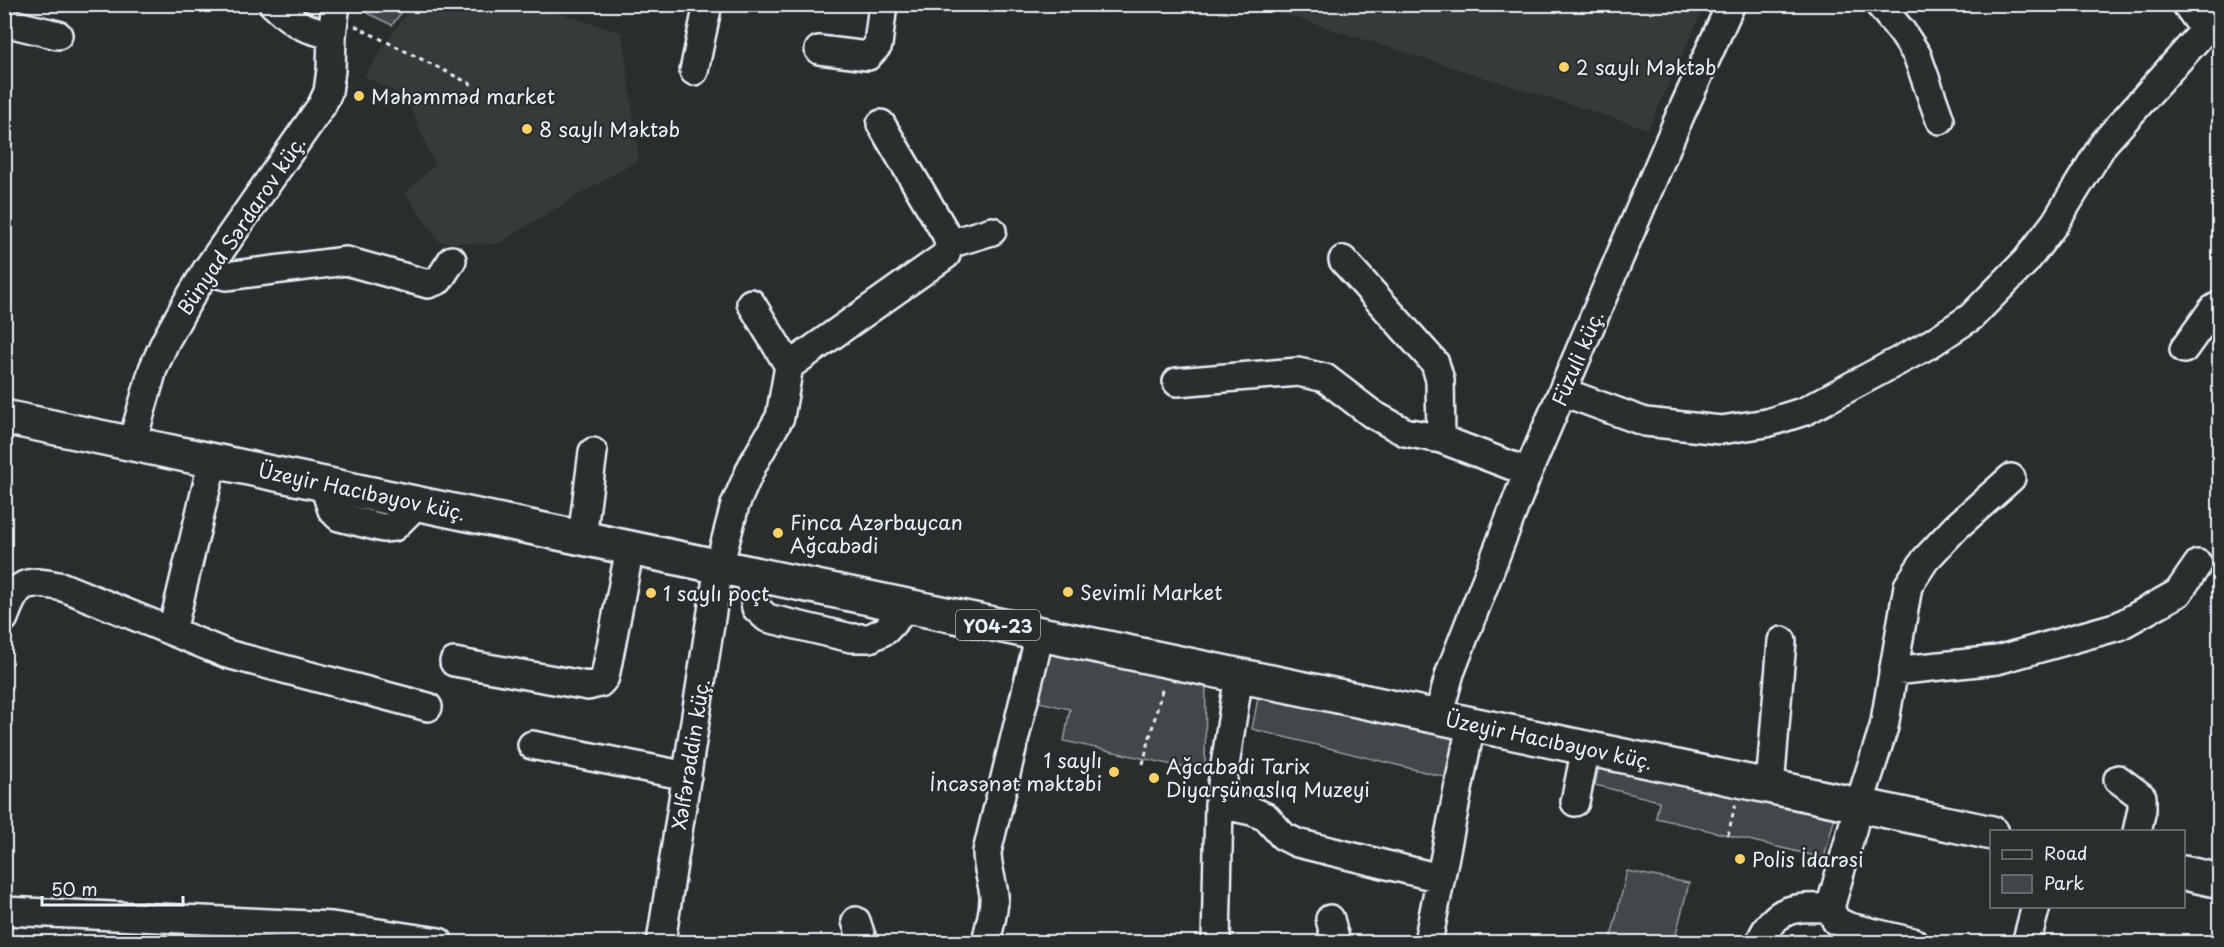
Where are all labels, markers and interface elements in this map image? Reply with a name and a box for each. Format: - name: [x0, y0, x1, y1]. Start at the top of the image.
- place label: 2 saylı Məktəb: [1576, 52, 1717, 82]
- marker: 2 saylı Məktəb: [1557, 60, 1571, 74]
- place label: Məhəmməd market: [371, 81, 555, 111]
- marker: Məhəmməd market: [352, 89, 366, 103]
- place label: 8 saylı Məktəb: [539, 114, 680, 144]
- marker: 8 saylı Məktəb: [520, 122, 534, 136]
- street label: Bünyad Sərdarov küç.: [170, 129, 312, 321]
- street label: Füzuli küç.: [1543, 305, 1611, 411]
- street label: Üzeyir Hacıbəyov küç.: [256, 454, 468, 528]
- place label: Finca Azərbaycan Ağcabədi: [790, 507, 963, 560]
- marker: Finca Azərbaycan Ağcabədi: [771, 526, 785, 540]
- place label: Sevimli Market: [1080, 577, 1222, 607]
- place label: 1 saylı poçt: [663, 578, 769, 608]
- marker: Sevimli Market: [1061, 585, 1075, 599]
- marker: 1 saylı poçt: [644, 586, 658, 600]
- road number: Y04-23: [956, 610, 1040, 640]
- street label: Xəlfərəddin küç.: [663, 676, 717, 832]
- street label: Üzeyir Hacıbəyov küç.: [1443, 703, 1655, 777]
- place label: 1 saylı İncəsənət məktəbi: [930, 745, 1102, 798]
- place label: Ağcabədi Tarix Diyarşünaslıq Muzeyi: [1166, 751, 1370, 804]
- marker: 1 saylı İncəsənət məktəbi: [1107, 765, 1121, 779]
- marker: Ağcabədi Tarix Diyarşünaslıq Muzeyi: [1147, 771, 1161, 785]
- legend: [1990, 830, 2185, 908]
- text: Road: [2044, 839, 2088, 866]
- place label: Polis İdarəsi: [1752, 844, 1864, 874]
- marker: Polis İdarəsi: [1733, 852, 1747, 866]
- scale bar: [42, 869, 183, 907]
- text: Park: [2044, 869, 2084, 896]
- text: 50 m: [51, 875, 98, 902]

